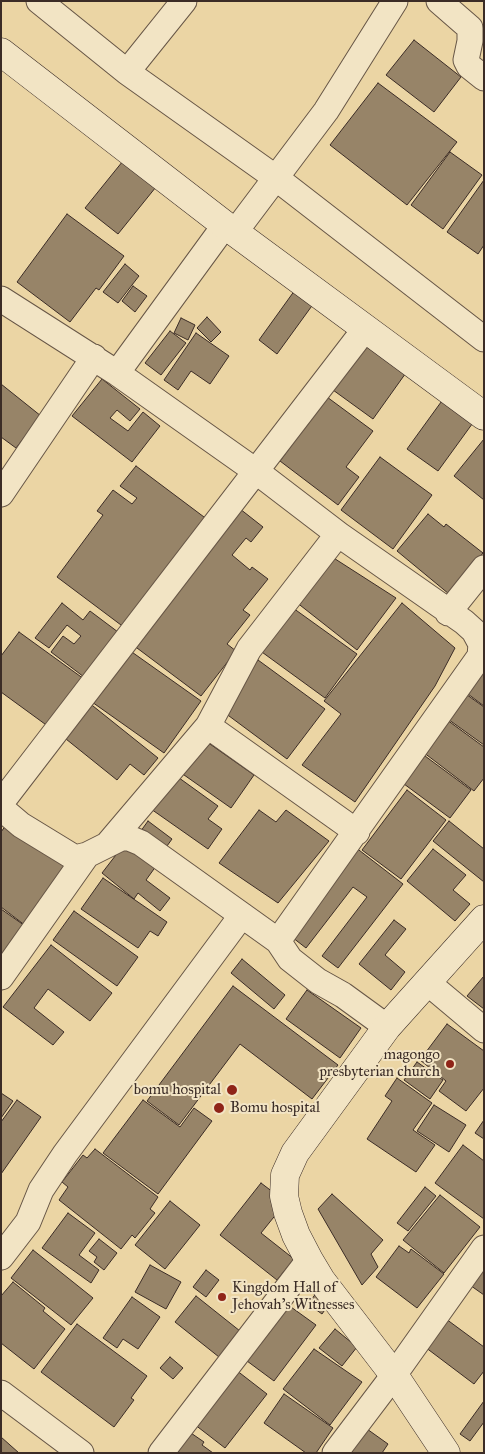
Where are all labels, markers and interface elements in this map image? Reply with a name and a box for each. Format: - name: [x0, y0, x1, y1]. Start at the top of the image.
- place label: magongo presbyterian church: [319, 1046, 440, 1081]
- marker: magongo presbyterian church: [444, 1058, 456, 1070]
- place label: bomu hospital: [134, 1081, 221, 1099]
- marker: bomu hospital: [225, 1083, 239, 1097]
- place label: Bomu hospital: [230, 1099, 320, 1117]
- marker: Bomu hospital: [212, 1101, 226, 1115]
- place label: Kingdom Hall of Jehovah's Witnesses: [232, 1279, 355, 1314]
- marker: Kingdom Hall of Jehovah's Witnesses: [216, 1291, 228, 1303]

